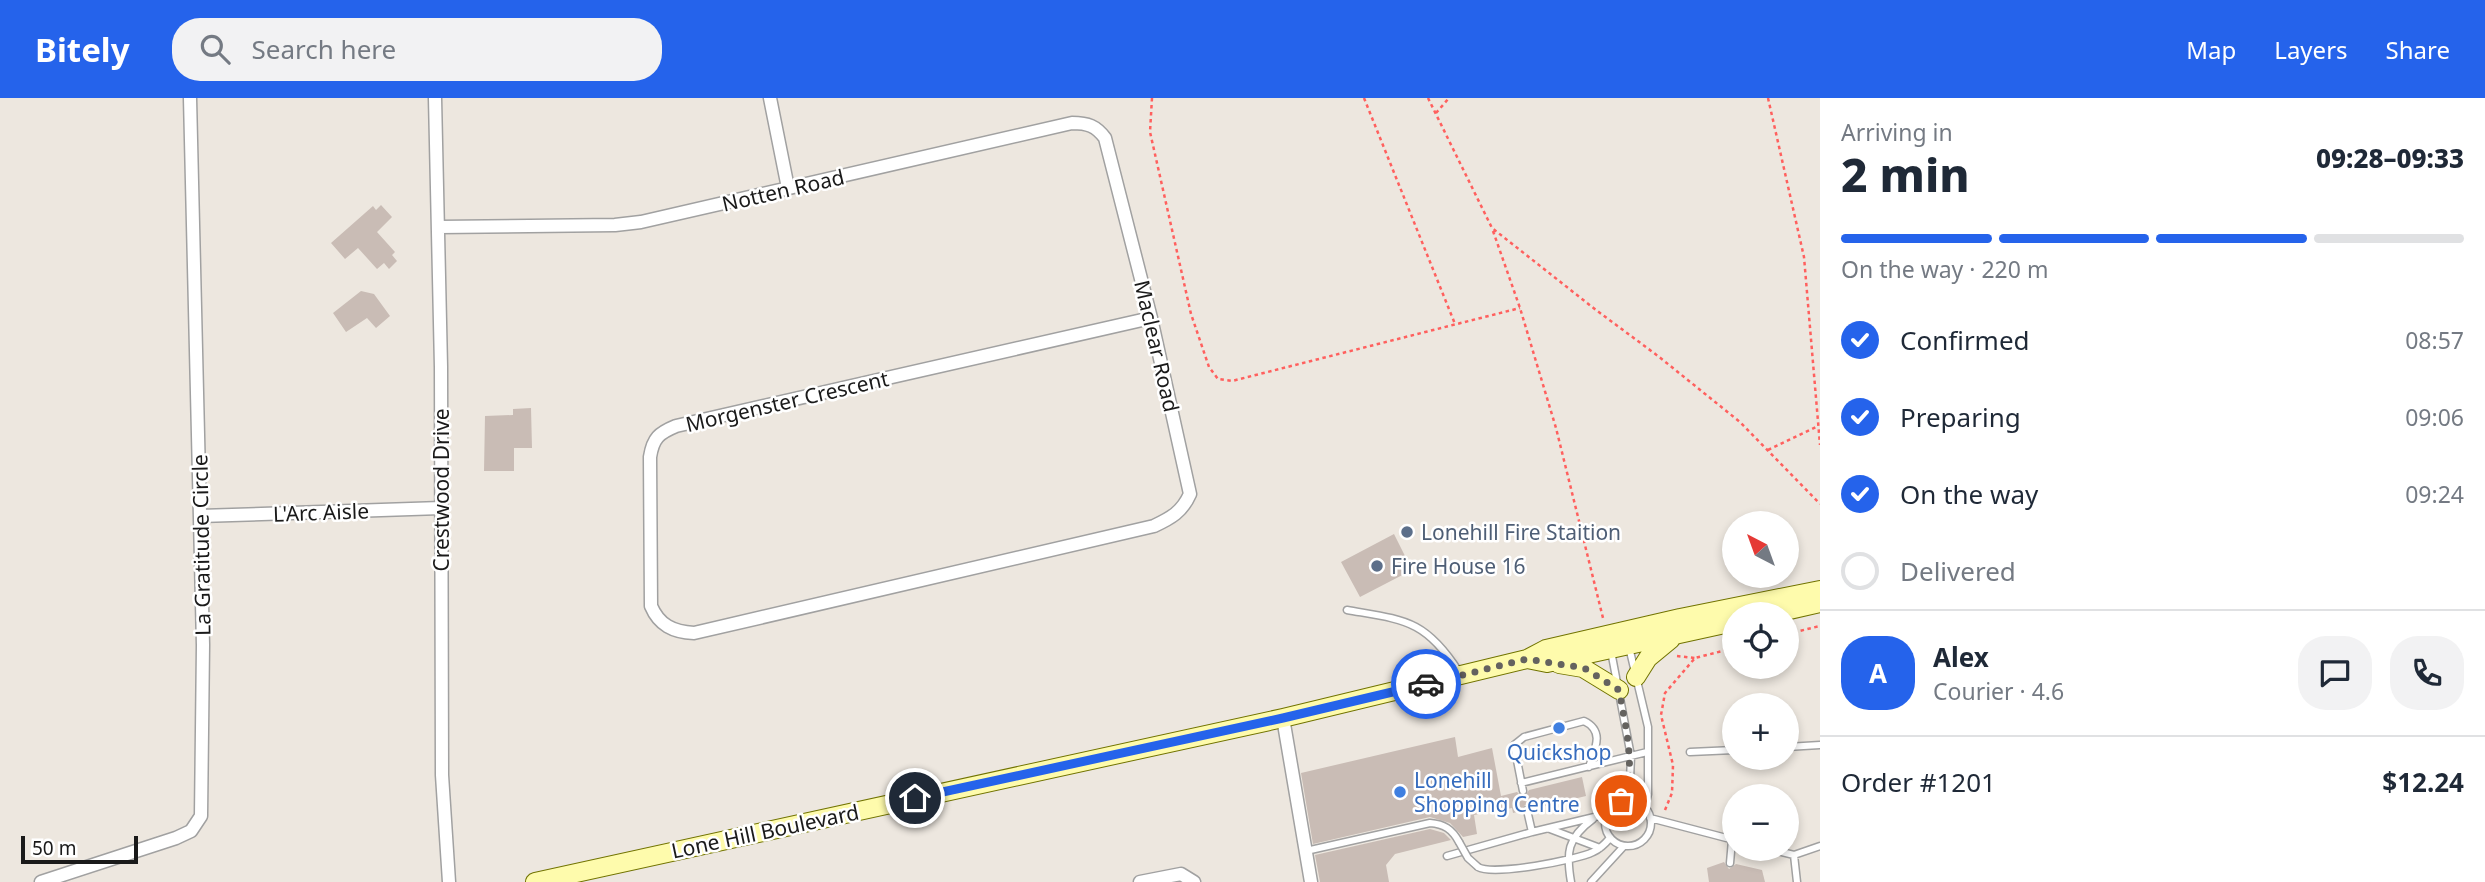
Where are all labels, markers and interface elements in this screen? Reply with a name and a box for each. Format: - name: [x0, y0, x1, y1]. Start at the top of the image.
- search box: [172, 18, 662, 81]
- text: Bitely: [35, 27, 130, 72]
- icon: search: [196, 30, 234, 68]
- text: Search here: [252, 31, 396, 67]
- text: Map: [2186, 33, 2236, 66]
- text: Layers: [2274, 33, 2348, 66]
- text: Share: [2386, 33, 2450, 66]
- text: Arriving in: [1841, 116, 1953, 148]
- text: 09:28–09:33: [2316, 140, 2464, 176]
- text: 2 min: [1841, 143, 1970, 205]
- street label: Notten Road: [719, 162, 847, 218]
- text: On the way · 220 m: [1841, 253, 2048, 285]
- street label: Maclear Road: [1128, 277, 1186, 415]
- icon: check: [1841, 321, 1879, 359]
- text: Confirmed: [1900, 322, 2030, 358]
- text: 08:57: [2405, 324, 2464, 356]
- street label: Morgenster Crescent: [683, 364, 892, 438]
- icon: check: [1841, 398, 1879, 436]
- text: Preparing: [1900, 399, 2021, 435]
- text: 09:06: [2405, 401, 2464, 433]
- street label: Crestwood Drive: [427, 408, 455, 572]
- street label: La Gratitude Circle: [185, 454, 217, 636]
- icon: check: [1841, 475, 1879, 513]
- text: On the way: [1900, 476, 2038, 512]
- text: 09:24: [2405, 478, 2464, 510]
- street label: L'Arc Aisle: [273, 496, 369, 528]
- north arrow: [1722, 511, 1799, 588]
- map controls: [1722, 511, 1799, 861]
- place label: Lonehill Fire Staition: [1421, 518, 1621, 546]
- marker: Lonehill Fire Staition: [1399, 524, 1415, 540]
- place label: Fire House 16: [1391, 552, 1526, 580]
- text: Delivered: [1900, 553, 2016, 589]
- marker: Fire House 16: [1369, 558, 1385, 574]
- button: locate: [1722, 602, 1799, 679]
- button: chat: [2298, 636, 2372, 710]
- button: phone: [2390, 636, 2464, 710]
- text: Alex: [1933, 639, 1989, 675]
- courier: [1391, 649, 1461, 719]
- text: A: [1869, 655, 1887, 691]
- icon: car: [1407, 665, 1445, 703]
- text: Courier · 4.6: [1933, 675, 2064, 707]
- button: +: [1722, 693, 1799, 770]
- marker: Quickshop: [1551, 720, 1567, 736]
- place label: Quickshop: [1507, 738, 1611, 766]
- text: Order #1201: [1841, 764, 1996, 800]
- text: $12.24: [2382, 764, 2464, 800]
- place label: Lonehill Shopping Centre: [1414, 766, 1580, 818]
- pin: [885, 768, 945, 828]
- pin: [1591, 771, 1651, 831]
- icon: home: [896, 779, 934, 817]
- icon: bag: [1602, 782, 1640, 820]
- marker: Lonehill Shopping Centre: [1392, 784, 1408, 800]
- button: −: [1722, 784, 1799, 861]
- street label: Lone Hill Boulevard: [669, 797, 861, 865]
- scale bar: [21, 833, 138, 865]
- text: 50 m: [32, 835, 76, 861]

